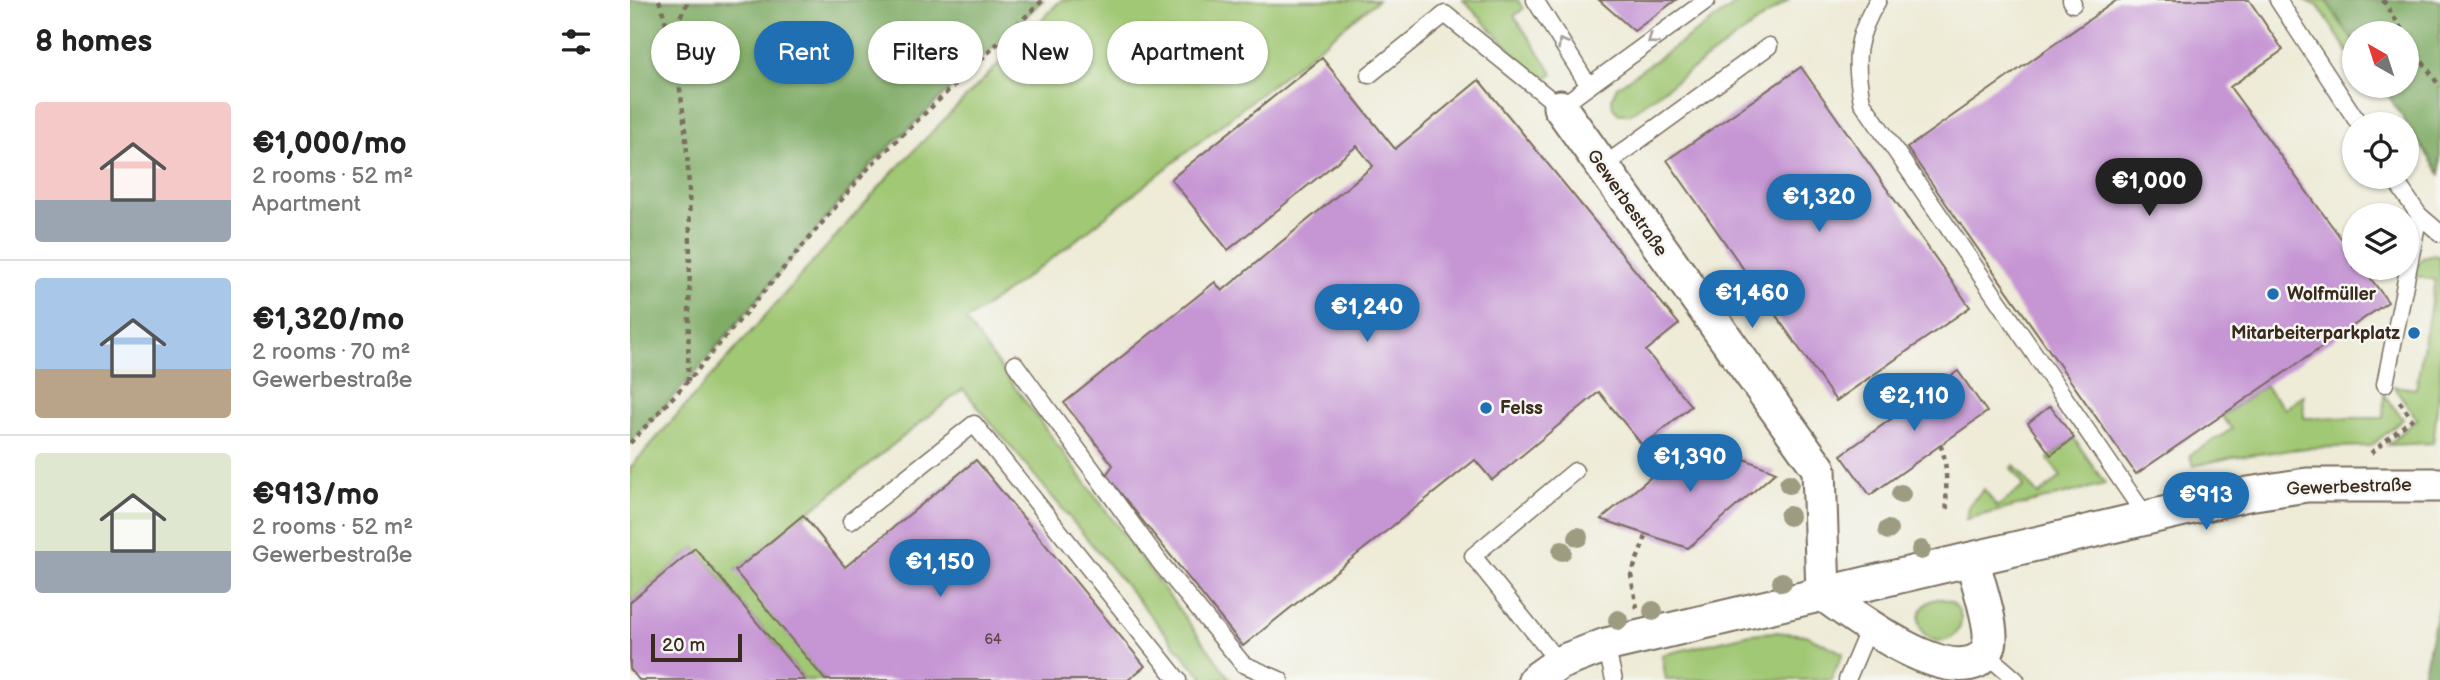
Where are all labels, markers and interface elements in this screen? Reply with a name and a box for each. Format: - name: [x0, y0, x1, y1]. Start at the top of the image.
- chip: Buy: [651, 21, 740, 84]
- chip: Rent: [754, 21, 854, 84]
- chip: Filters: [868, 21, 983, 84]
- chip: New: [997, 21, 1093, 84]
- chip: Apartment: [1107, 21, 1268, 84]
- north arrow: [2342, 21, 2418, 98]
- map controls: [2342, 21, 2419, 280]
- icon: filters: [557, 23, 595, 61]
- text: 8 homes: [35, 24, 152, 60]
- one-way arrow: [1647, 32, 1660, 44]
- one-way arrow: [1557, 38, 1570, 51]
- button: locate: [2342, 112, 2419, 189]
- text: €1,000/mo: [252, 126, 407, 162]
- icon: home: [91, 130, 175, 214]
- street label: Gewerbestraße: [1582, 146, 1672, 261]
- pin: €1,000: [2092, 158, 2206, 218]
- text: 2 rooms · 52 m²: [252, 162, 413, 190]
- text: €1,000: [2111, 167, 2187, 195]
- pin: €1,320: [1762, 174, 1876, 234]
- text: €1,320: [1782, 183, 1856, 211]
- text: Apartment: [252, 190, 361, 218]
- button: layers: [2342, 203, 2419, 280]
- pin: €1,460: [1695, 270, 1809, 330]
- text: €1,460: [1715, 279, 1789, 307]
- pin: €1,240: [1310, 284, 1424, 344]
- place label: Wolfmüller: [2287, 284, 2377, 305]
- marker: Wolfmüller: [2265, 286, 2281, 302]
- text: €1,240: [1331, 293, 1403, 321]
- text: €1,320/mo: [252, 302, 404, 338]
- icon: home: [91, 306, 175, 390]
- place label: Mitarbeiterparkplatz: [2231, 323, 2400, 344]
- marker: Mitarbeiterparkplatz: [2406, 325, 2422, 341]
- text: 2 rooms · 70 m²: [252, 338, 411, 366]
- text: Gewerbestraße: [252, 366, 412, 394]
- pin: €2,110: [1857, 374, 1971, 433]
- text: €2,110: [1879, 382, 1949, 410]
- place label: Felss: [1500, 398, 1543, 419]
- marker: Felss: [1478, 400, 1494, 416]
- pin: €1,390: [1633, 434, 1747, 494]
- text: €1,390: [1653, 443, 1727, 471]
- pin: €913: [2165, 472, 2247, 532]
- street label: Gewerbestraße: [2286, 474, 2412, 500]
- text: €913/mo: [252, 477, 379, 513]
- icon: home: [91, 481, 175, 565]
- text: €913: [2179, 481, 2233, 509]
- text: 2 rooms · 52 m²: [252, 513, 413, 541]
- pin: €1,150: [883, 540, 997, 599]
- text: Gewerbestraße: [252, 541, 412, 569]
- text: €1,150: [905, 548, 975, 576]
- scale bar: [651, 631, 742, 663]
- house number: 64: [984, 631, 1002, 648]
- text: 20 m: [662, 634, 705, 657]

